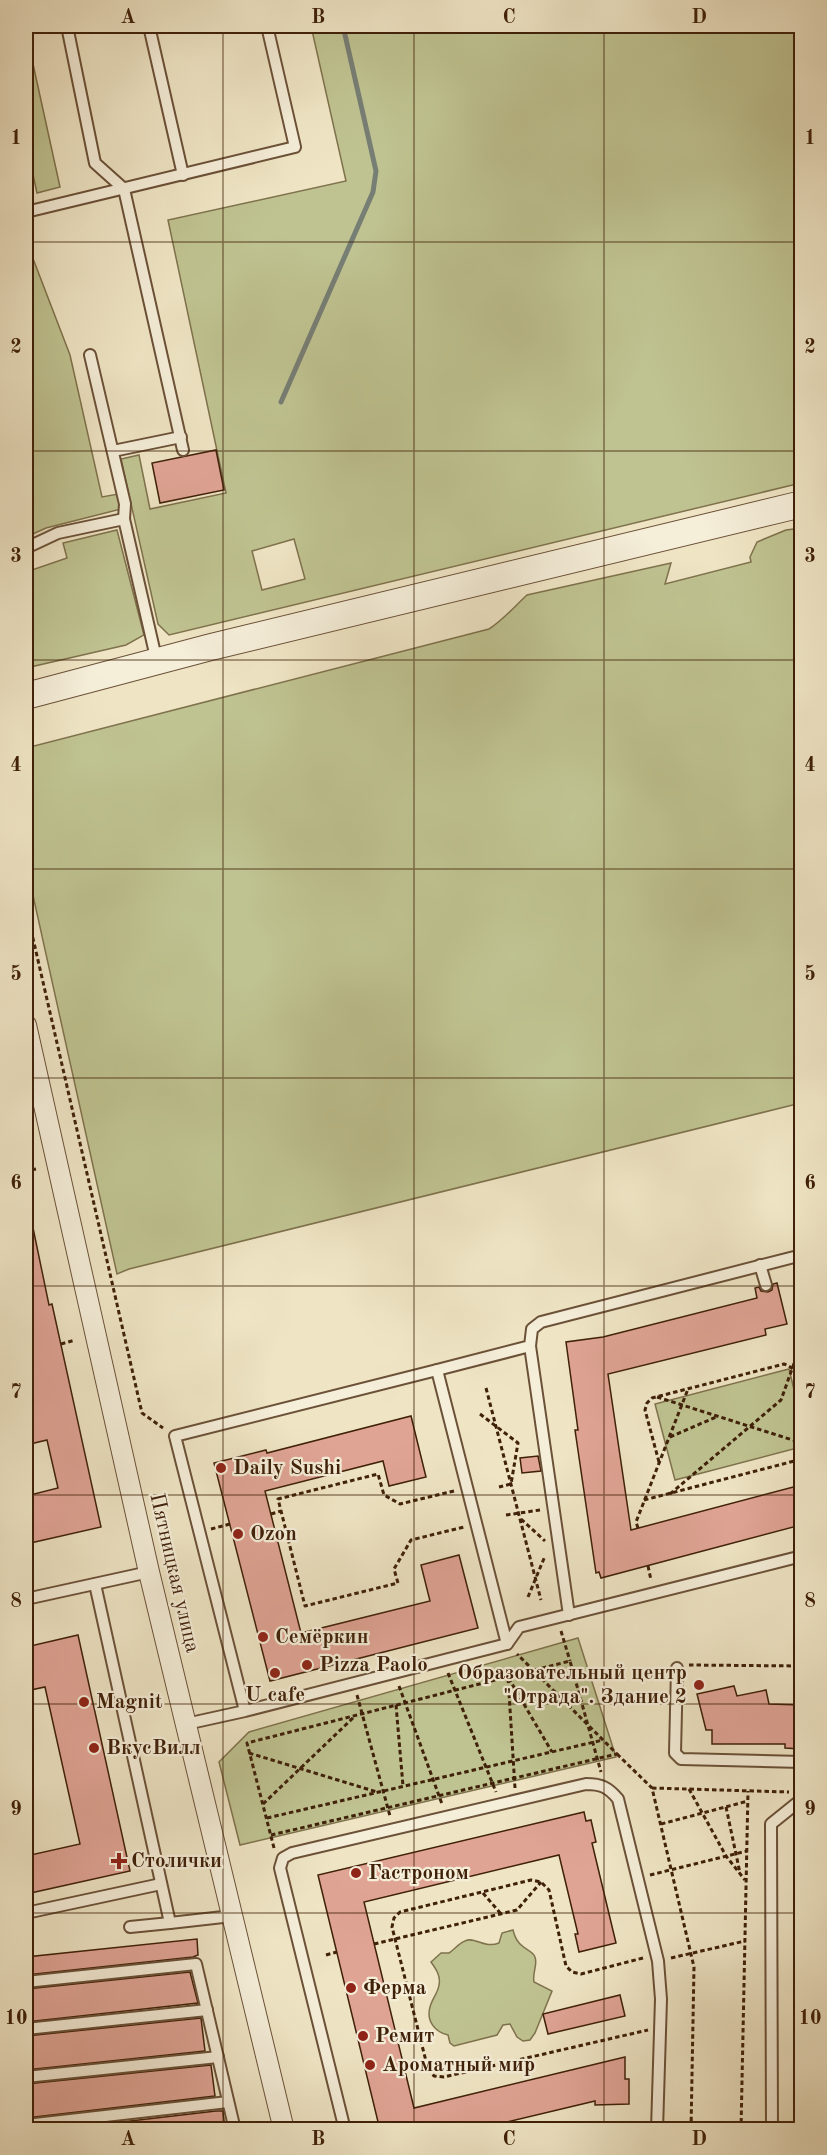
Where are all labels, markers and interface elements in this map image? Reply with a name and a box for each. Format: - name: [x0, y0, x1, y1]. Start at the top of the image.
- text: A: [120, 8, 136, 28]
- text: B: [311, 8, 325, 28]
- text: C: [502, 8, 516, 28]
- text: D: [691, 8, 707, 28]
- text: 1: [10, 129, 22, 149]
- text: 1: [804, 129, 816, 149]
- text: 2: [10, 338, 22, 358]
- text: 2: [804, 338, 816, 358]
- text: 3: [10, 547, 22, 567]
- text: 3: [804, 547, 816, 567]
- text: 4: [10, 756, 22, 776]
- text: 4: [804, 756, 816, 776]
- text: 5: [10, 964, 22, 985]
- text: 5: [804, 964, 816, 985]
- text: 6: [10, 1174, 22, 1194]
- text: 6: [804, 1174, 816, 1194]
- text: 7: [10, 1383, 22, 1403]
- text: 7: [804, 1383, 816, 1403]
- place label: Daily Sushi: [233, 1458, 341, 1479]
- marker: Daily Sushi: [214, 1461, 228, 1475]
- street label: Пятницкая улица: [145, 1491, 203, 1655]
- place label: Ozon: [250, 1524, 297, 1545]
- marker: Ozon: [231, 1527, 245, 1541]
- text: 8: [10, 1592, 22, 1612]
- text: 8: [804, 1592, 816, 1612]
- place label: Семёркин: [275, 1627, 369, 1648]
- marker: Семёркин: [256, 1630, 270, 1644]
- place label: Pizza Paolo: [319, 1655, 428, 1676]
- marker: Pizza Paolo: [300, 1658, 314, 1672]
- place label: Образовательный центр "Отрада". Здание 2: [457, 1663, 687, 1708]
- marker: U cafe: [268, 1666, 282, 1680]
- marker: Образовательный центр "Отрада". Здание 2: [692, 1678, 706, 1692]
- place label: U cafe: [245, 1685, 305, 1706]
- place label: Magnit: [96, 1692, 163, 1713]
- marker: Magnit: [77, 1695, 91, 1709]
- place label: ВкусВилл: [106, 1738, 201, 1759]
- marker: ВкусВилл: [87, 1741, 101, 1755]
- text: 9: [10, 1800, 22, 1820]
- text: 9: [804, 1800, 816, 1820]
- place label: Столички: [131, 1851, 222, 1872]
- marker: Столички: [112, 1854, 126, 1868]
- place label: Гастроном: [368, 1863, 469, 1884]
- marker: Гастроном: [349, 1866, 363, 1880]
- place label: Ферма: [363, 1978, 427, 1999]
- marker: Ферма: [344, 1981, 358, 1995]
- text: 10: [4, 2009, 28, 2029]
- text: 10: [798, 2009, 822, 2029]
- place label: Ремит: [375, 2026, 434, 2047]
- marker: Ремит: [356, 2029, 370, 2043]
- place label: Ароматный мир: [382, 2055, 535, 2076]
- marker: Ароматный мир: [363, 2058, 377, 2072]
- text: A: [120, 2130, 136, 2150]
- text: B: [311, 2130, 325, 2150]
- text: C: [502, 2130, 516, 2150]
- text: D: [691, 2130, 707, 2150]

